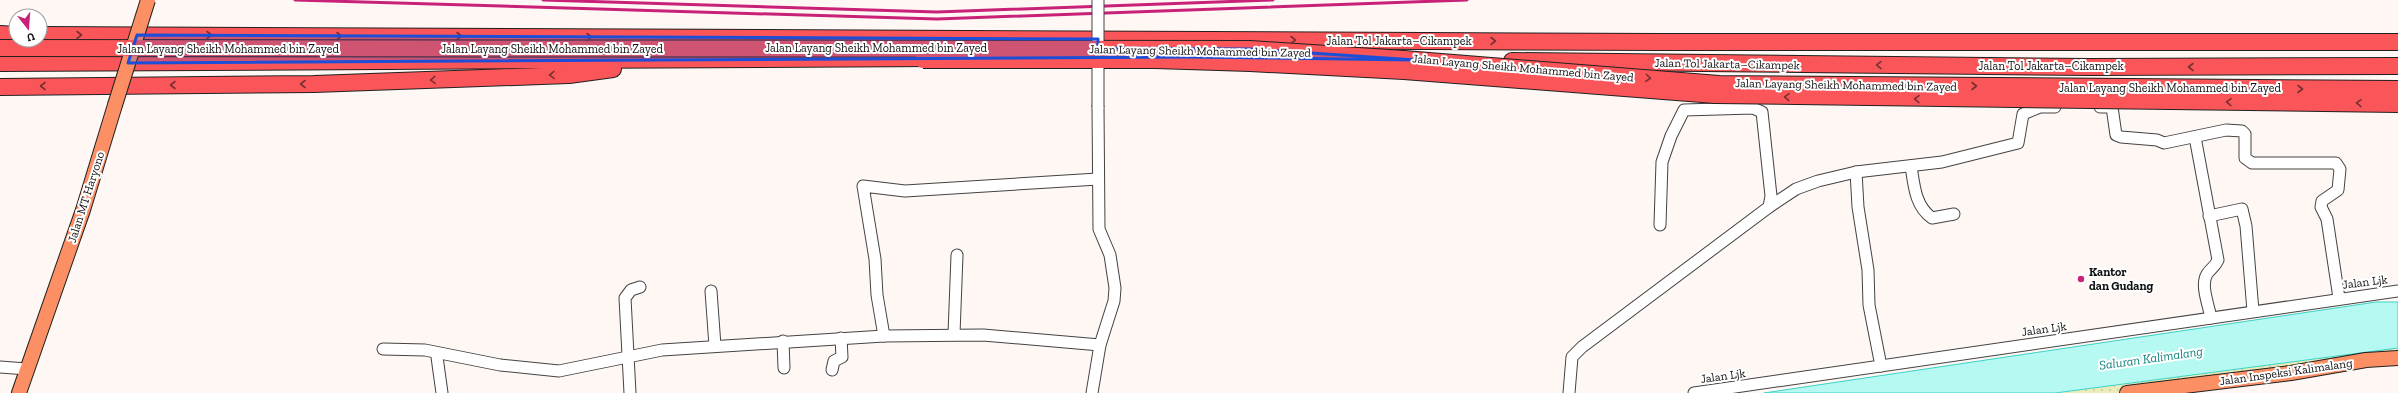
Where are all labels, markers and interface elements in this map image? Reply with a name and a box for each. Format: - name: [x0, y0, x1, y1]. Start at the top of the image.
- north arrow: [8, 8, 48, 48]
- text: U: [25, 30, 36, 44]
- one-way arrow: [76, 31, 82, 39]
- one-way arrow: [206, 31, 212, 39]
- one-way arrow: [336, 32, 342, 40]
- one-way arrow: [456, 32, 462, 40]
- one-way arrow: [586, 33, 592, 41]
- street label: Jalan Tol Jakarta–Cikampek: [1326, 34, 1472, 48]
- one-way arrow: [1290, 36, 1296, 44]
- one-way arrow: [1490, 37, 1496, 45]
- street label: Jalan Layang Sheikh Mohammed bin Zayed: [765, 41, 987, 55]
- street label: Jalan Layang Sheikh Mohammed bin Zayed: [117, 42, 339, 56]
- street label: Jalan Layang Sheikh Mohammed bin Zayed: [441, 42, 663, 56]
- street label: Jalan Layang Sheikh Mohammed bin Zayed: [1089, 42, 1312, 60]
- street label: Jalan Layang Sheikh Mohammed bin Zayed: [1412, 51, 1635, 85]
- street label: Jalan Tol Jakarta–Cikampek: [1654, 56, 1801, 72]
- street label: Jalan Tol Jakarta–Cikampek: [1978, 59, 2124, 73]
- one-way arrow: [1876, 61, 1882, 69]
- one-way arrow: [2188, 63, 2194, 71]
- one-way arrow: [549, 71, 555, 80]
- one-way arrow: [1645, 73, 1651, 82]
- one-way arrow: [430, 75, 436, 84]
- street label: Jalan Layang Sheikh Mohammed bin Zayed: [1735, 76, 1958, 94]
- one-way arrow: [300, 80, 306, 88]
- one-way arrow: [170, 81, 176, 89]
- street label: Jalan Layang Sheikh Mohammed bin Zayed: [2059, 81, 2281, 95]
- one-way arrow: [40, 82, 46, 90]
- one-way arrow: [1971, 82, 1977, 90]
- one-way arrow: [2297, 85, 2303, 93]
- one-way arrow: [1784, 93, 1790, 101]
- one-way arrow: [1914, 95, 1920, 103]
- one-way arrow: [2226, 98, 2232, 106]
- one-way arrow: [2356, 99, 2362, 107]
- street label: Jalan MT Haryono: [65, 150, 107, 244]
- place label: Kantor dan Gudang: [2089, 265, 2154, 293]
- street label: Jalan Ljk: [2342, 272, 2389, 293]
- marker: Kantor dan Gudang: [2076, 274, 2086, 284]
- street label: Jalan Ljk: [2021, 319, 2068, 340]
- water label: Saluran Kalimalang: [2098, 343, 2204, 373]
- street label: Jalan Inspeksi Kalimalang: [2219, 356, 2354, 388]
- street label: Jalan Ljk: [1700, 366, 1747, 387]

